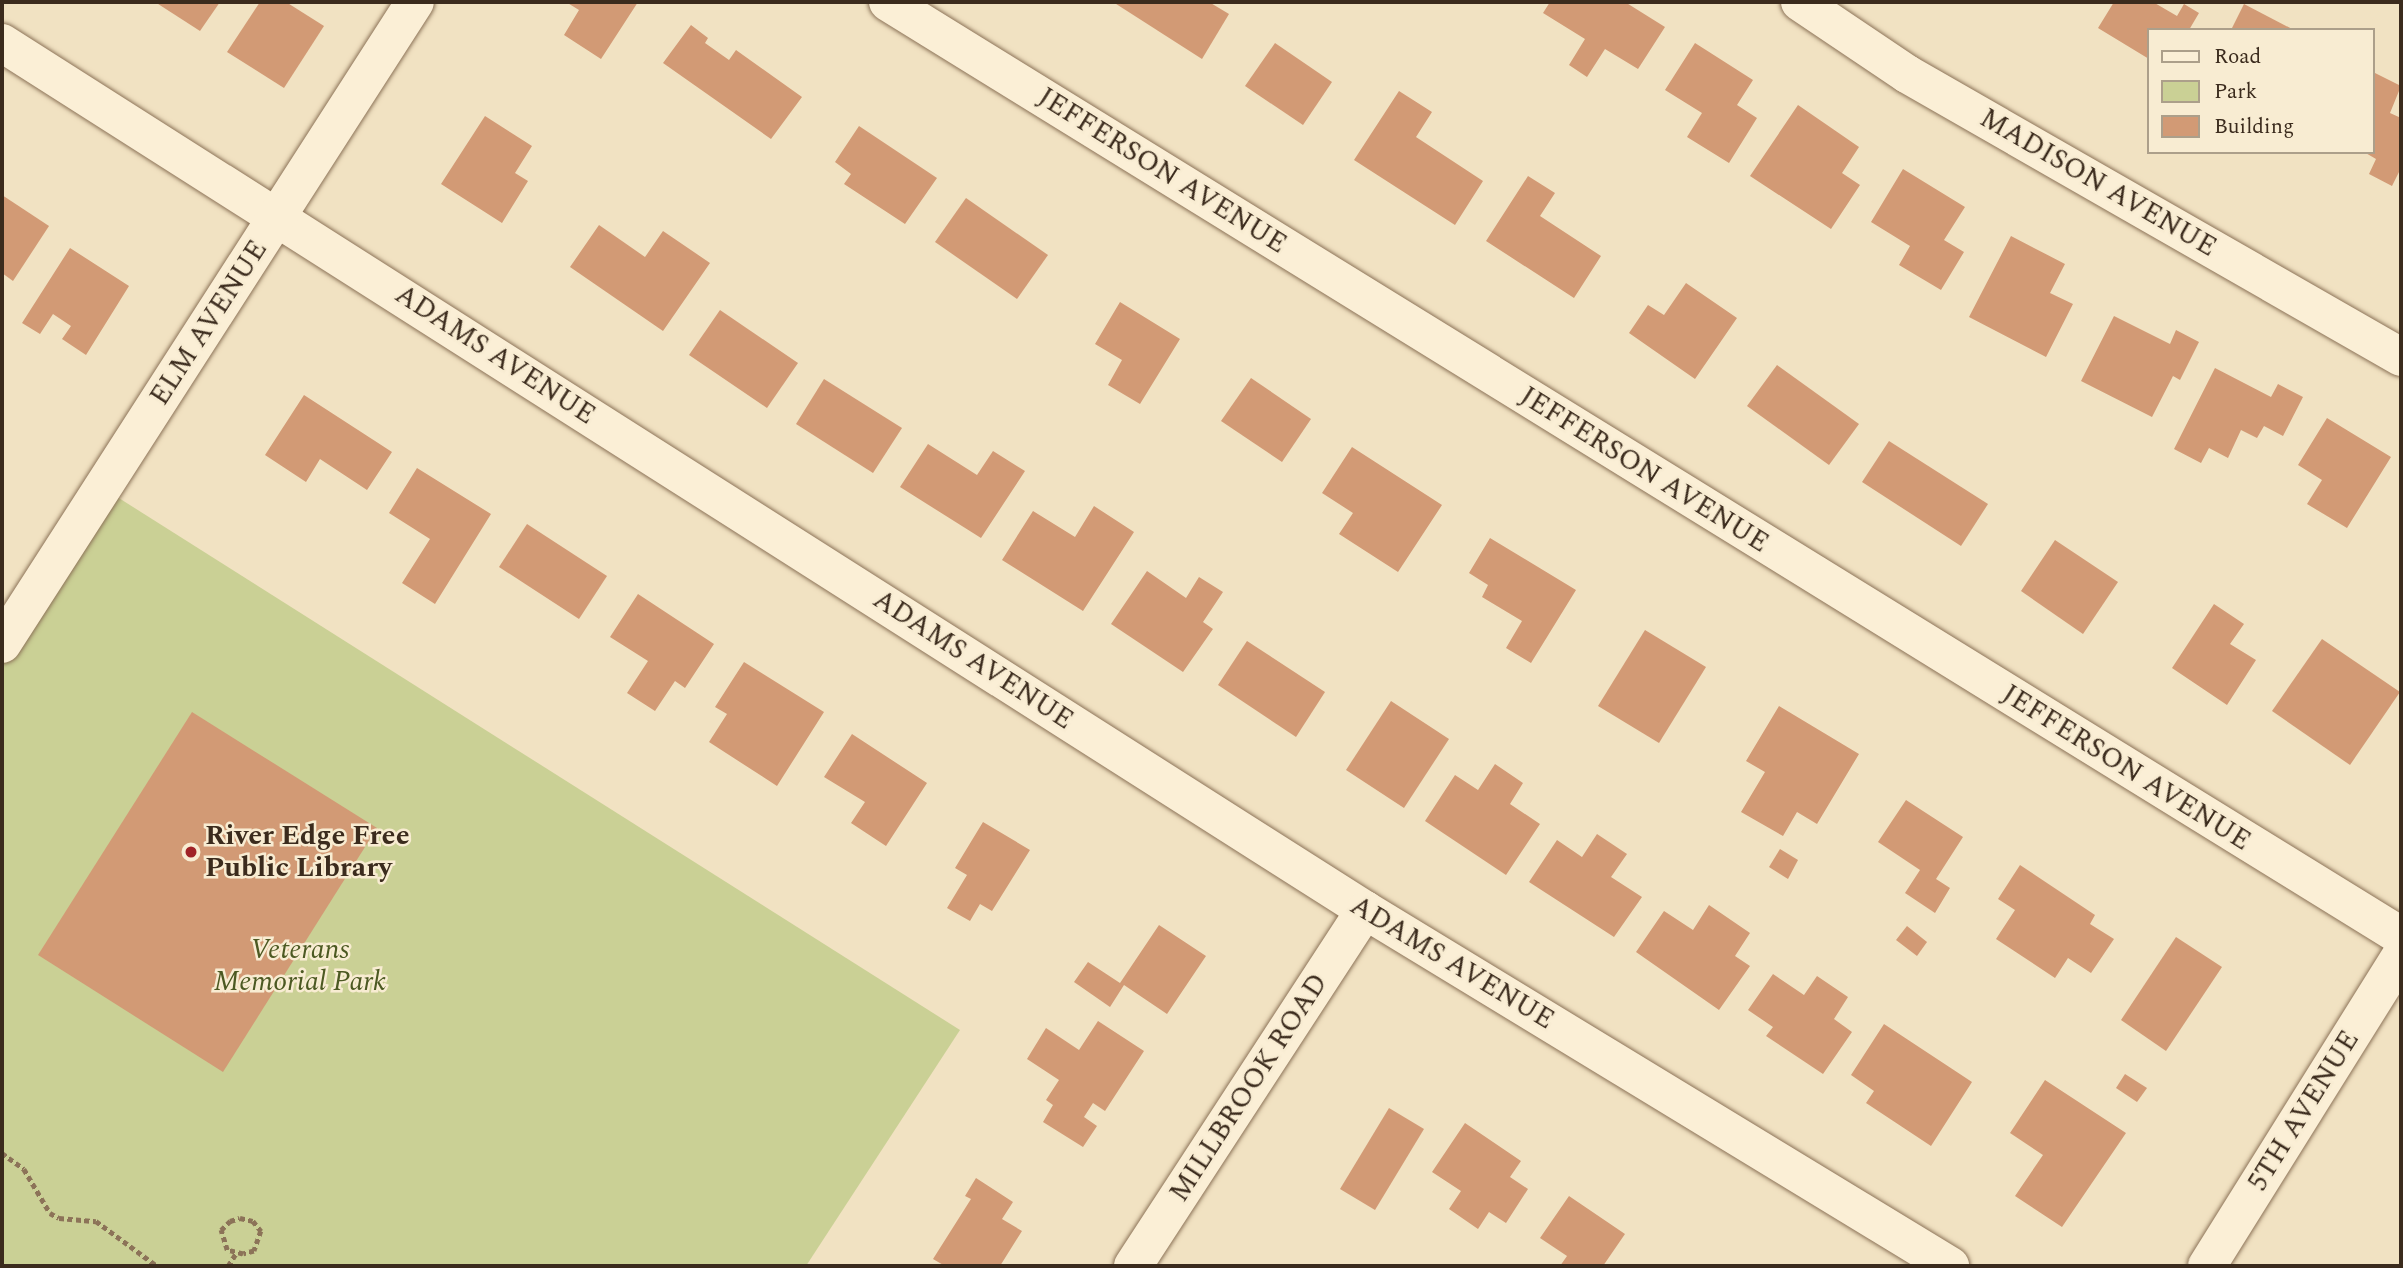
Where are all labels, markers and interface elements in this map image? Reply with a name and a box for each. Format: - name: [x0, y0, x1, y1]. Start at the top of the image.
- legend: [2148, 28, 2375, 154]
- text: Road: [2214, 41, 2261, 73]
- text: Park: [2214, 76, 2257, 108]
- street label: JEFFERSON AVENUE: [1031, 81, 1293, 261]
- street label: MADISON AVENUE: [1974, 102, 2222, 264]
- text: Building: [2214, 111, 2294, 143]
- street label: ELM AVENUE: [143, 234, 275, 412]
- street label: ADAMS AVENUE: [389, 278, 601, 432]
- street label: JEFFERSON AVENUE: [1513, 380, 1775, 560]
- street label: ADAMS AVENUE: [867, 583, 1079, 737]
- street label: JEFFERSON AVENUE: [1995, 678, 2257, 858]
- place label: River Edge Free Public Library: [205, 819, 410, 885]
- marker: River Edge Free Public Library: [183, 844, 199, 860]
- street label: ADAMS AVENUE: [1344, 889, 1560, 1037]
- park label: Veterans Memorial Park: [214, 933, 386, 999]
- street label: MILLBROOK ROAD: [1163, 968, 1335, 1208]
- street label: 5TH AVENUE: [2241, 1024, 2367, 1198]

